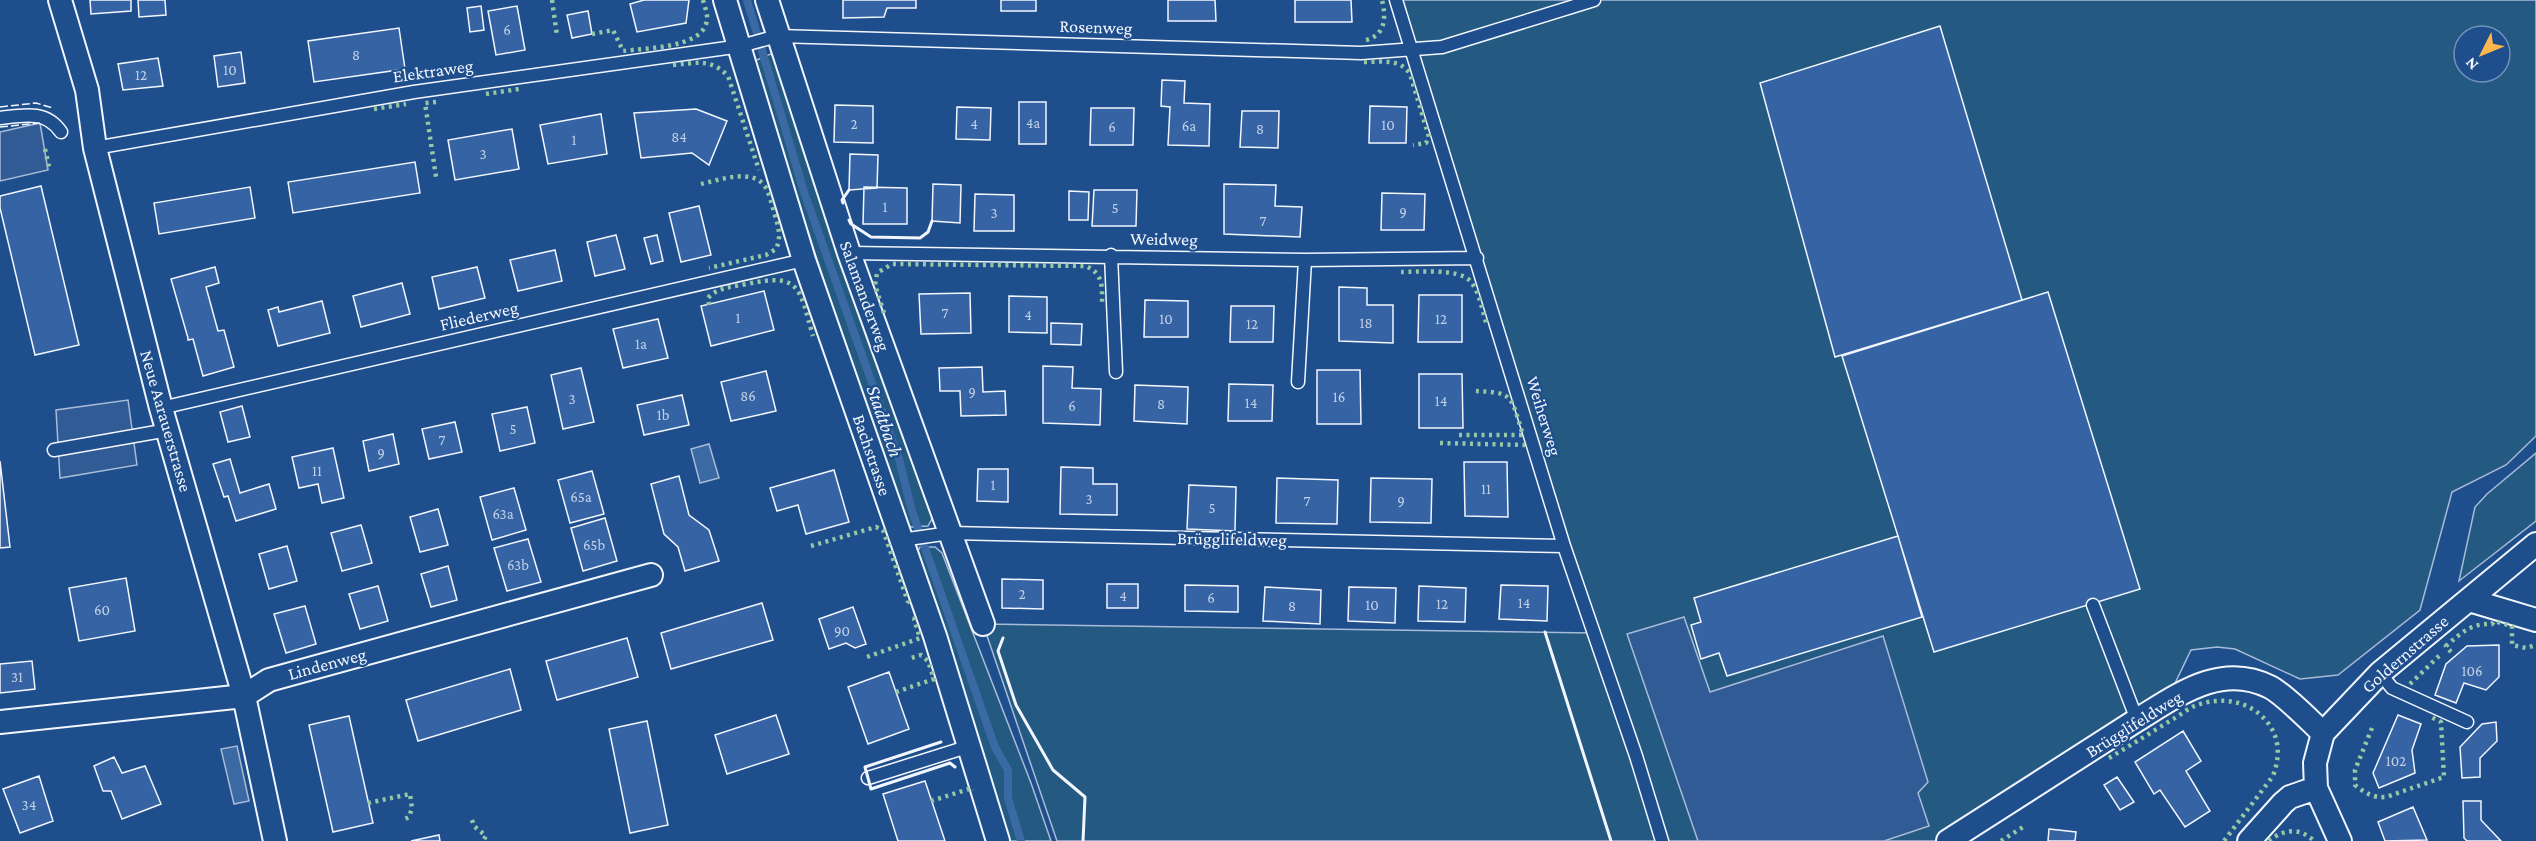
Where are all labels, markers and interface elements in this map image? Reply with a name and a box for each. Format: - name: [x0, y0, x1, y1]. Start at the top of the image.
- street label: Rosenweg: [1059, 16, 1133, 38]
- house number: 6: [503, 22, 511, 38]
- north arrow: [2452, 24, 2512, 84]
- house number: 8: [352, 47, 360, 63]
- text: N: [2461, 54, 2481, 74]
- street label: Elektraweg: [392, 55, 475, 87]
- house number: 10: [223, 62, 237, 78]
- house number: 12: [135, 67, 147, 83]
- house number: 4a: [1026, 115, 1040, 131]
- house number: 2: [850, 116, 858, 132]
- house number: 4: [970, 116, 978, 132]
- house number: 10: [1381, 117, 1395, 133]
- house number: 6a: [1182, 118, 1196, 134]
- house number: 6: [1108, 119, 1116, 135]
- house number: 8: [1256, 121, 1264, 137]
- house number: 84: [671, 129, 687, 145]
- house number: 1: [572, 132, 577, 148]
- house number: 3: [479, 146, 487, 162]
- house number: 1: [883, 199, 888, 215]
- house number: 5: [1111, 200, 1119, 216]
- house number: 9: [1399, 204, 1407, 220]
- house number: 3: [990, 205, 998, 221]
- house number: 7: [1260, 213, 1267, 229]
- street label: Weidweg: [1130, 228, 1198, 250]
- street label: Salamanderweg: [836, 238, 894, 354]
- street label: Fliederweg: [438, 297, 520, 335]
- house number: 7: [942, 305, 949, 321]
- house number: 4: [1024, 307, 1032, 323]
- house number: 1: [736, 310, 741, 326]
- house number: 10: [1159, 311, 1173, 327]
- house number: 12: [1435, 311, 1447, 327]
- house number: 18: [1359, 315, 1373, 331]
- house number: 12: [1246, 316, 1258, 332]
- house number: 1a: [635, 336, 647, 352]
- street label: Neue Aarauerstrasse: [136, 348, 196, 494]
- street label: Weiherweg: [1522, 374, 1566, 458]
- water label: Stadtbach: [862, 382, 908, 460]
- house number: 9: [968, 384, 976, 400]
- house number: 86: [740, 388, 756, 404]
- house number: 16: [1333, 389, 1345, 405]
- house number: 3: [568, 391, 576, 407]
- house number: 14: [1435, 393, 1447, 409]
- house number: 14: [1245, 395, 1257, 411]
- house number: 8: [1157, 396, 1165, 412]
- house number: 6: [1068, 398, 1076, 414]
- house number: 1b: [657, 407, 670, 423]
- street label: Bachstrasse: [849, 412, 895, 498]
- house number: 5: [509, 421, 517, 437]
- house number: 7: [439, 432, 446, 448]
- house number: 9: [377, 445, 385, 461]
- house number: 11: [312, 463, 322, 479]
- house number: 1: [991, 477, 996, 493]
- house number: 11: [1481, 481, 1491, 497]
- house number: 65a: [570, 489, 592, 505]
- house number: 3: [1085, 491, 1093, 507]
- house number: 7: [1304, 493, 1311, 509]
- house number: 9: [1397, 493, 1405, 509]
- house number: 5: [1208, 500, 1216, 516]
- house number: 63a: [492, 506, 514, 522]
- street label: Brügglifeldweg: [1177, 528, 1287, 550]
- house number: 65b: [583, 537, 605, 553]
- house number: 63b: [507, 557, 529, 573]
- house number: 2: [1018, 586, 1026, 602]
- house number: 4: [1119, 588, 1127, 604]
- house number: 6: [1207, 590, 1215, 606]
- house number: 14: [1518, 595, 1530, 611]
- house number: 12: [1436, 596, 1448, 612]
- house number: 10: [1365, 597, 1379, 613]
- house number: 8: [1288, 598, 1296, 614]
- house number: 60: [94, 602, 110, 618]
- street label: Goldernstrasse: [2358, 611, 2452, 697]
- house number: 90: [834, 623, 850, 639]
- street label: Lindenweg: [286, 644, 369, 684]
- house number: 106: [2461, 663, 2483, 679]
- house number: 31: [11, 669, 23, 685]
- street label: Brügglifeldweg: [2082, 686, 2186, 762]
- house number: 102: [2386, 753, 2406, 769]
- house number: 34: [22, 797, 36, 813]

